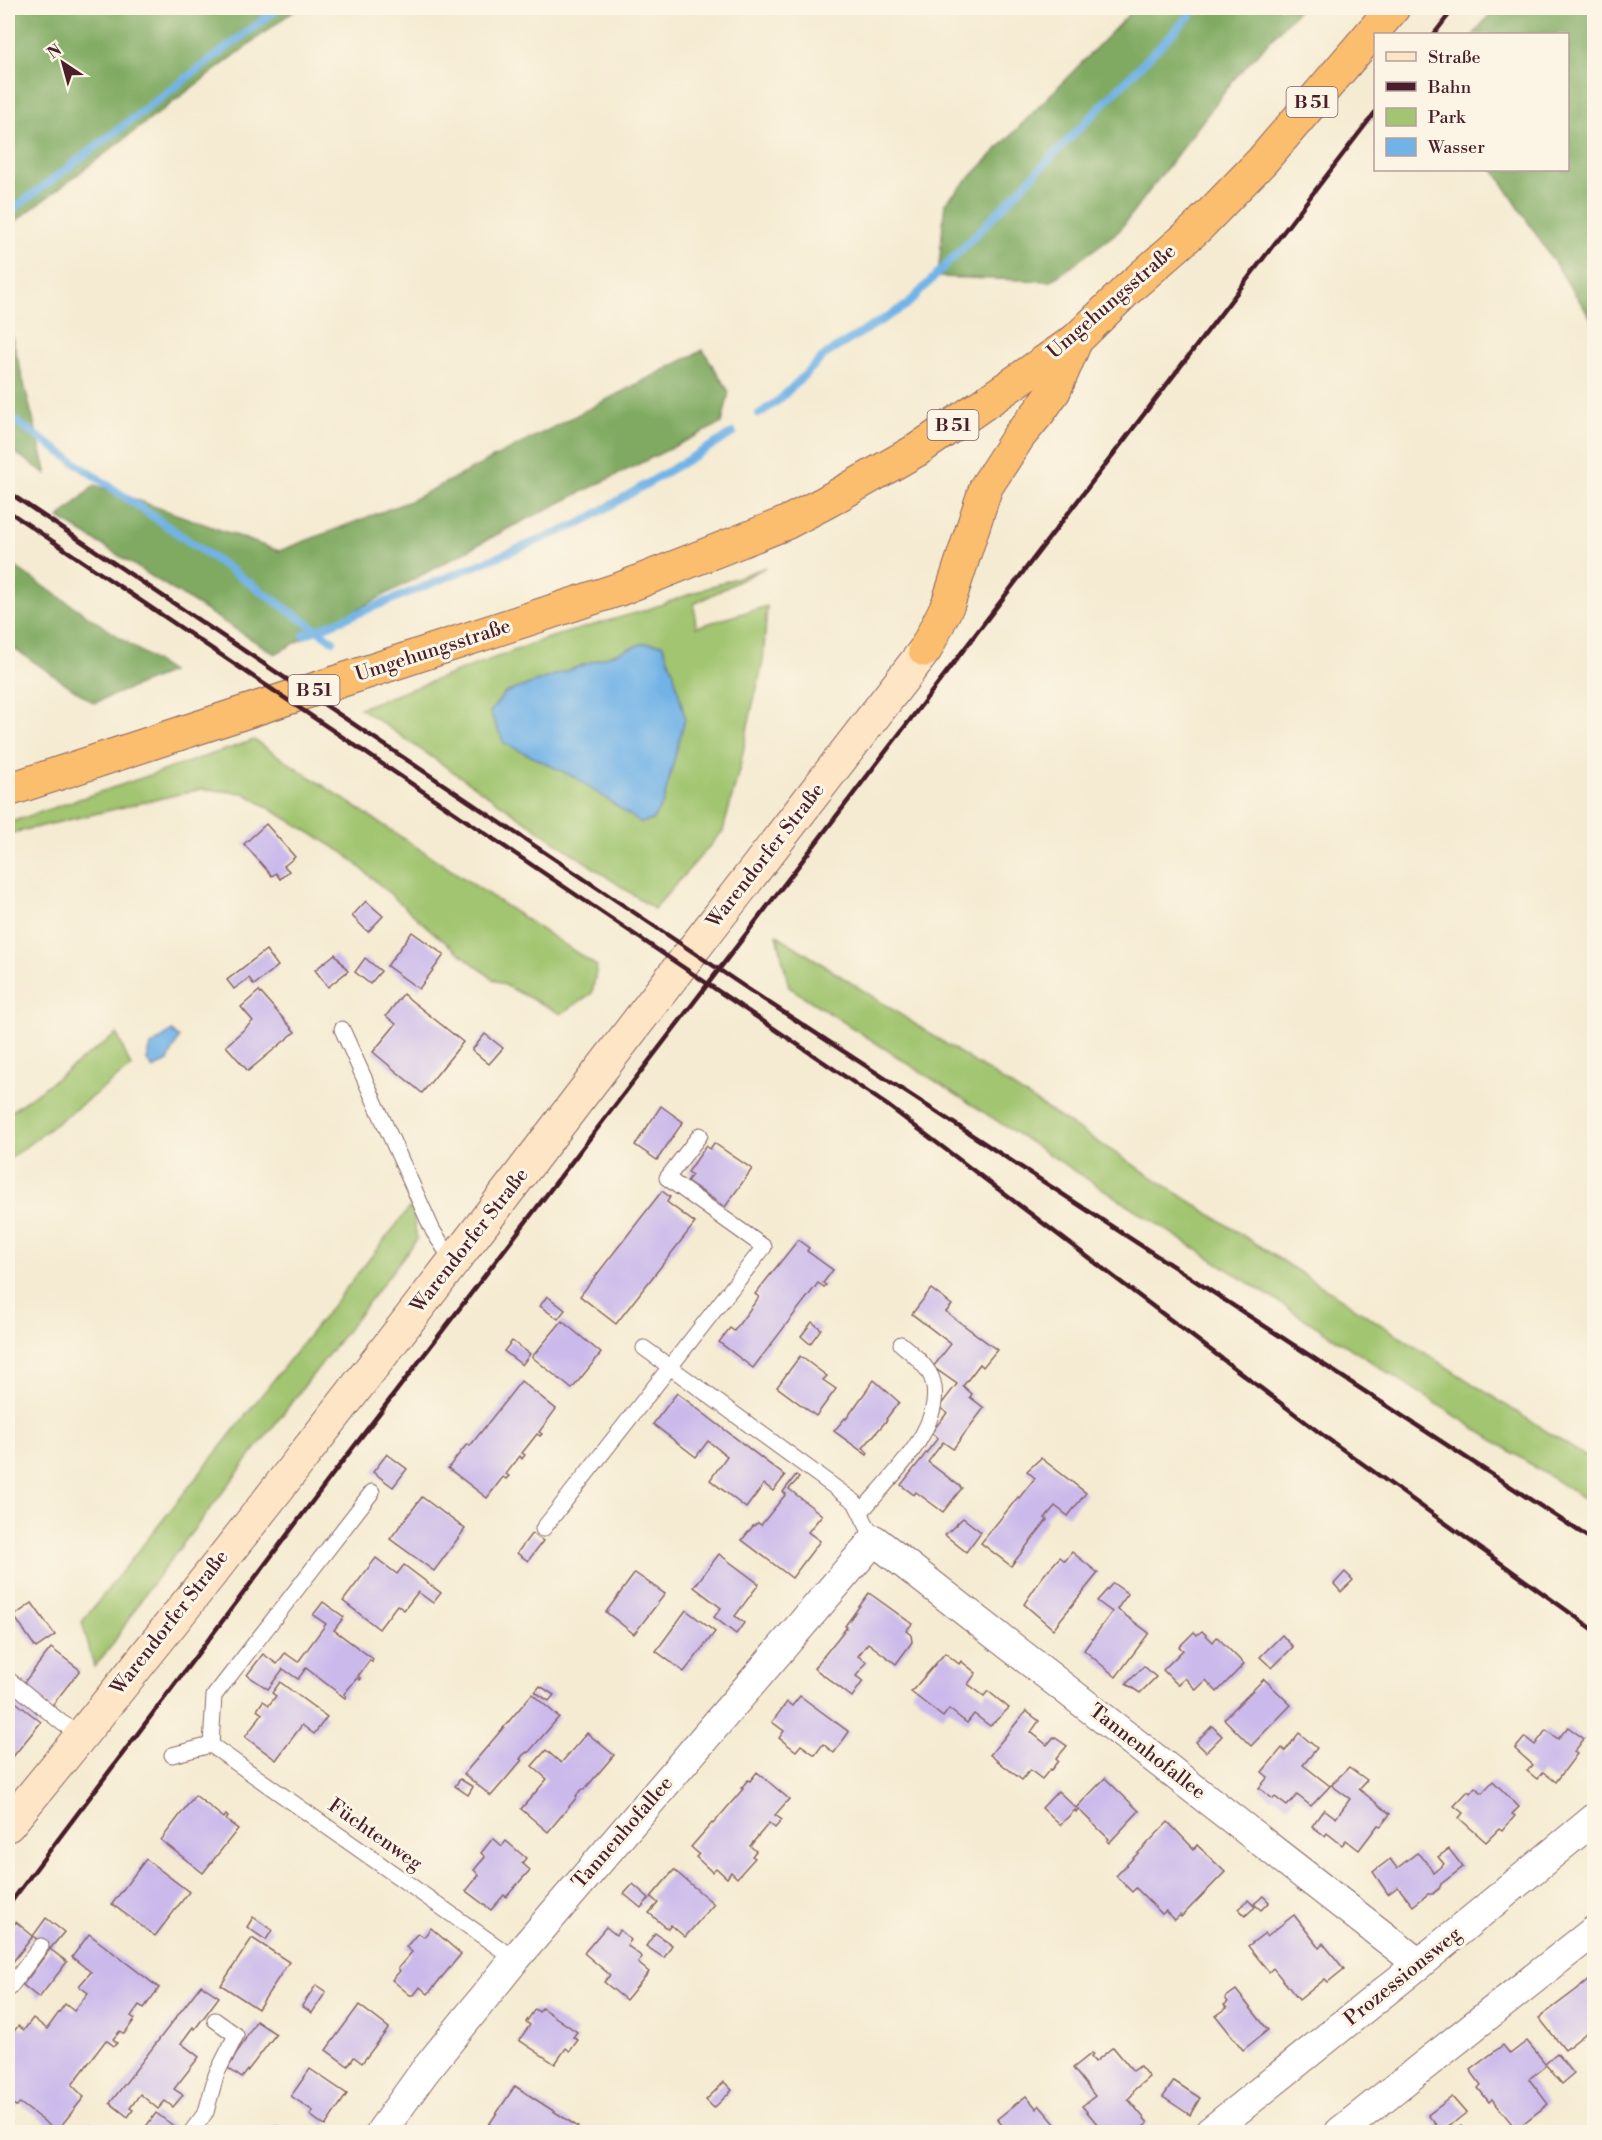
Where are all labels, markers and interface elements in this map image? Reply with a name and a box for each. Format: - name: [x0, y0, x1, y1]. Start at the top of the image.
- north arrow: [33, 33, 93, 93]
- legend: [1374, 33, 1569, 171]
- text: N: [44, 40, 66, 63]
- text: Straße: [1428, 46, 1481, 69]
- text: Bahn: [1427, 76, 1471, 99]
- road number: B 51: [1286, 87, 1338, 117]
- text: Park: [1428, 106, 1467, 129]
- text: Wasser: [1427, 136, 1485, 159]
- street label: Umgehungsstraße: [1043, 239, 1181, 365]
- road number: B 51: [928, 410, 978, 440]
- street label: Umgehungsstraße: [352, 614, 514, 688]
- road number: B 51: [288, 675, 340, 705]
- street label: Warendorfer Straße: [701, 778, 830, 934]
- street label: Warendorfer Straße: [405, 1163, 534, 1319]
- street label: Warendorfer Straße: [105, 1545, 234, 1701]
- street label: Tannenhofallee: [1084, 1699, 1210, 1805]
- street label: Tannenhofallee: [567, 1772, 679, 1894]
- street label: Füchtenweg: [323, 1793, 427, 1877]
- street label: Prozessionsweg: [1339, 1922, 1467, 2032]

